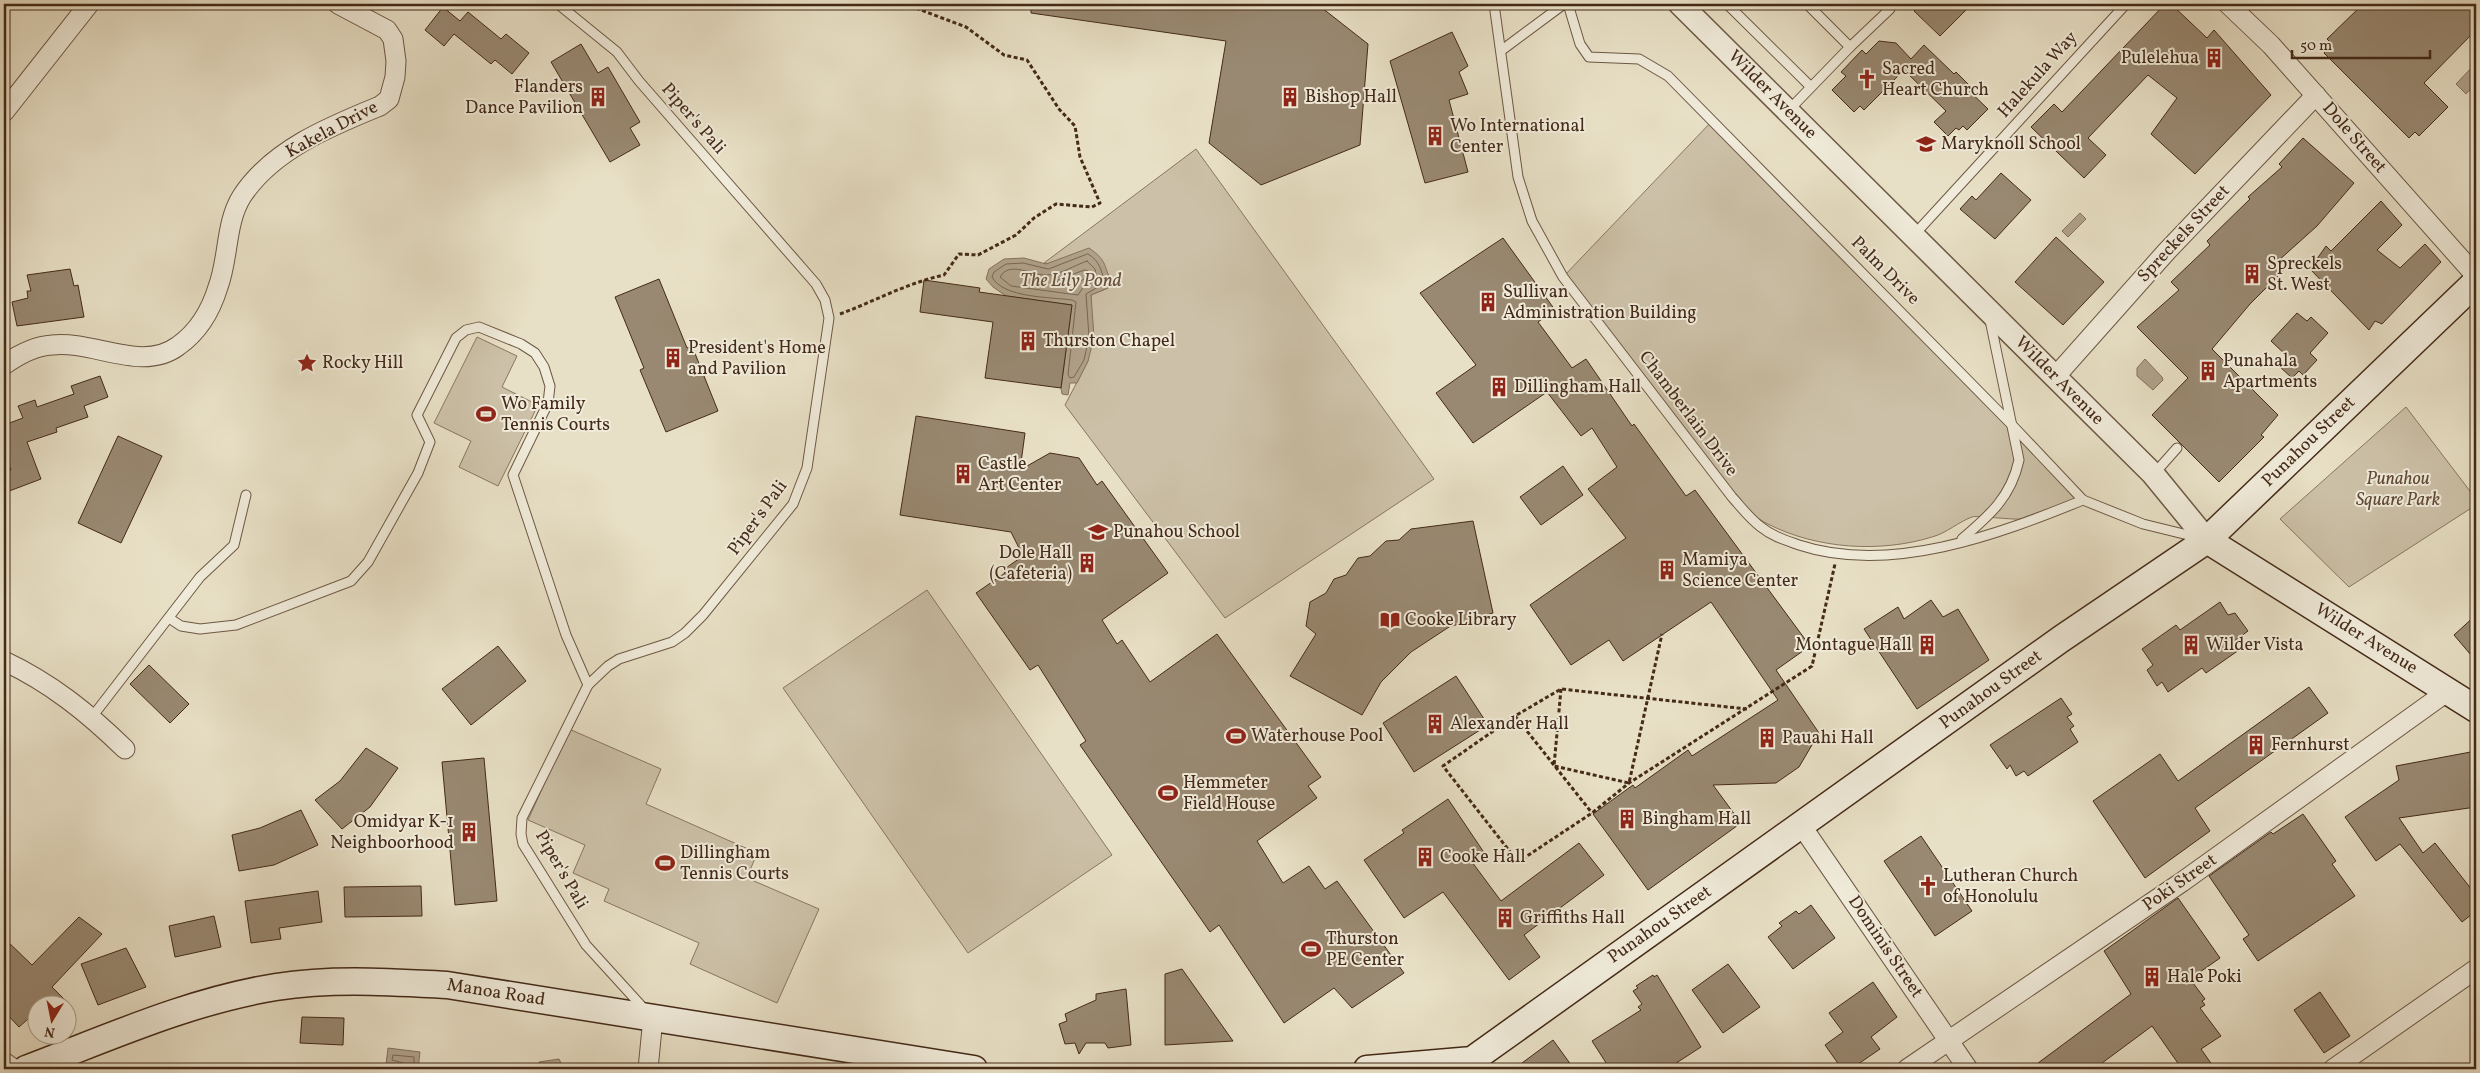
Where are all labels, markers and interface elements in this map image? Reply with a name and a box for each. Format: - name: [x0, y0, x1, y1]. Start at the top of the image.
- street label: Halekula Way: [1992, 26, 2084, 124]
- scale bar: [2292, 28, 2430, 60]
- text: 50 m: [2300, 36, 2332, 57]
- street label: Wilder Avenue: [1722, 45, 1822, 145]
- place label: Pulelehua: [2121, 46, 2199, 71]
- building icon: Pulelehua: [2203, 47, 2225, 69]
- place label: Sacred Heart Church: [1882, 57, 1989, 103]
- church icon: Sacred Heart Church: [1856, 68, 1878, 90]
- place label: Flanders Dance Pavilion: [465, 75, 583, 121]
- street label: Piper's Pali: [655, 78, 731, 160]
- place label: Bishop Hall: [1305, 85, 1397, 110]
- building icon: Flanders Dance Pavilion: [587, 86, 609, 108]
- building icon: Bishop Hall: [1279, 86, 1301, 108]
- street label: Kakela Drive: [281, 95, 383, 165]
- street label: Dole Street: [2316, 97, 2392, 179]
- place label: Wo International Center: [1450, 114, 1585, 160]
- building icon: Wo International Center: [1424, 125, 1446, 147]
- place label: Maryknoll School: [1941, 132, 2081, 157]
- school or university icon: Maryknoll School: [1915, 133, 1937, 155]
- street label: Spreckels Street: [2132, 179, 2236, 289]
- street label: Palm Drive: [1845, 231, 1925, 311]
- place label: Spreckels St. West: [2267, 252, 2342, 298]
- building icon: Spreckels St. West: [2241, 263, 2263, 285]
- water label: The Lily Pond: [1020, 268, 1122, 294]
- place label: Sullivan Administration Building: [1503, 280, 1697, 326]
- building icon: Sullivan Administration Building: [1477, 291, 1499, 313]
- place label: Thurston Chapel: [1043, 329, 1175, 354]
- building icon: Thurston Chapel: [1017, 330, 1039, 352]
- street label: Wilder Avenue: [2009, 331, 2109, 431]
- place label: President's Home and Pavilion: [688, 336, 826, 382]
- street label: Chamberlain Drive: [1632, 346, 1744, 482]
- building icon: President's Home and Pavilion: [662, 347, 684, 369]
- place label: Punahala Apartments: [2223, 349, 2317, 395]
- place label: Rocky Hill: [322, 351, 403, 376]
- place icon: Rocky Hill: [296, 352, 318, 374]
- building icon: Punahala Apartments: [2197, 360, 2219, 382]
- place label: Dillingham Hall: [1514, 375, 1641, 400]
- building icon: Dillingham Hall: [1488, 376, 1510, 398]
- street label: Punahou Street: [2257, 391, 2361, 493]
- place label: Wo Family Tennis Courts: [501, 392, 610, 438]
- sports icon: Wo Family Tennis Courts: [475, 403, 497, 425]
- place label: Castle Art Center: [978, 452, 1062, 498]
- building icon: Castle Art Center: [952, 463, 974, 485]
- park label: Punahou Square Park: [2356, 467, 2440, 513]
- street label: Piper's Pali: [722, 475, 794, 561]
- place label: Punahou School: [1113, 520, 1240, 545]
- school or university icon: Punahou School: [1087, 521, 1109, 543]
- place label: Dole Hall (Cafeteria): [990, 541, 1072, 587]
- place label: Mamiya Science Center: [1682, 548, 1799, 594]
- building icon: Dole Hall (Cafeteria): [1076, 552, 1098, 574]
- building icon: Mamiya Science Center: [1656, 559, 1678, 581]
- street label: Wilder Avenue: [2310, 597, 2422, 681]
- place label: Cooke Library: [1405, 608, 1517, 633]
- library icon: Cooke Library: [1379, 609, 1401, 631]
- place label: Montague Hall: [1795, 633, 1912, 658]
- place label: Wilder Vista: [2206, 633, 2303, 658]
- building icon: Montague Hall: [1916, 634, 1938, 656]
- building icon: Wilder Vista: [2180, 634, 2202, 656]
- street label: Punahou Street: [1934, 644, 2048, 736]
- place label: Alexander Hall: [1450, 712, 1569, 737]
- building icon: Alexander Hall: [1424, 713, 1446, 735]
- place label: Waterhouse Pool: [1251, 724, 1383, 749]
- sports icon: Waterhouse Pool: [1225, 725, 1247, 747]
- place label: Pauahi Hall: [1782, 726, 1874, 751]
- building icon: Pauahi Hall: [1756, 727, 1778, 749]
- place label: Fernhurst: [2271, 733, 2349, 758]
- building icon: Fernhurst: [2245, 734, 2267, 756]
- place label: Hemmeter Field House: [1183, 771, 1275, 817]
- sports icon: Hemmeter Field House: [1157, 782, 1179, 804]
- place label: Bingham Hall: [1642, 807, 1751, 832]
- building icon: Bingham Hall: [1616, 808, 1638, 830]
- place label: Omidyar K-1 Neighboorhood: [330, 810, 454, 856]
- building icon: Omidyar K-1 Neighboorhood: [458, 821, 480, 843]
- street label: Piper's Pali: [528, 826, 594, 914]
- place label: Dillingham Tennis Courts: [680, 841, 789, 887]
- place label: Cooke Hall: [1440, 845, 1526, 870]
- building icon: Cooke Hall: [1414, 846, 1436, 868]
- street label: Poki Street: [2138, 848, 2222, 918]
- sports icon: Dillingham Tennis Courts: [654, 852, 676, 874]
- place label: Lutheran Church of Honolulu: [1943, 864, 2078, 910]
- church icon: Lutheran Church of Honolulu: [1917, 875, 1939, 897]
- street label: Punahou Street: [1603, 880, 1717, 970]
- street label: Dominis Street: [1841, 891, 1929, 1003]
- place label: Griffiths Hall: [1520, 906, 1625, 931]
- building icon: Griffiths Hall: [1494, 907, 1516, 929]
- place label: Thurston PE Center: [1326, 927, 1405, 973]
- sports icon: Thurston PE Center: [1300, 938, 1322, 960]
- place label: Hale Poki: [2167, 965, 2242, 990]
- building icon: Hale Poki: [2141, 966, 2163, 988]
- street label: Manoa Road: [445, 973, 547, 1013]
- north arrow: [28, 996, 78, 1046]
- text: N: [43, 1021, 57, 1042]

